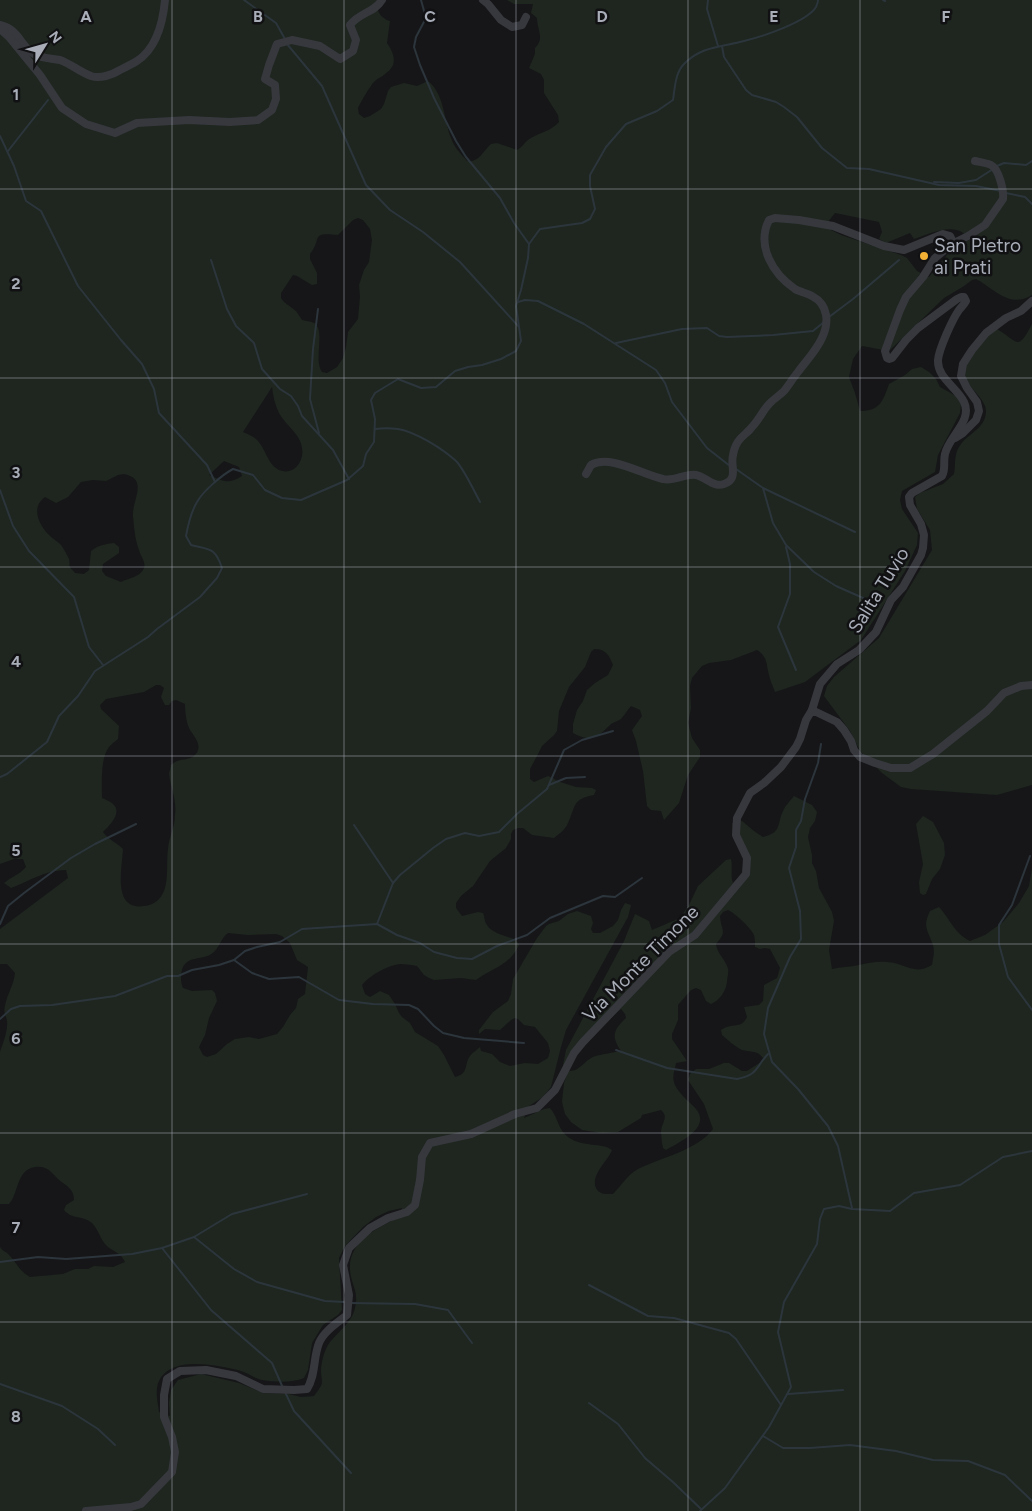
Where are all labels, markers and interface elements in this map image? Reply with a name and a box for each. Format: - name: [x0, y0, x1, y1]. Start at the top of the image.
- text: A: [80, 7, 92, 26]
- text: B: [253, 7, 263, 26]
- text: C: [424, 7, 436, 26]
- text: D: [596, 7, 608, 26]
- text: E: [769, 7, 779, 26]
- text: F: [942, 7, 951, 26]
- north arrow: [20, 20, 70, 70]
- text: N: [45, 28, 65, 47]
- text: 1: [13, 85, 19, 104]
- place label: San Pietro ai Prati: [934, 234, 1021, 279]
- marker: San Pietro ai Prati: [918, 250, 930, 262]
- text: 2: [11, 274, 21, 293]
- text: 3: [12, 463, 21, 482]
- street label: Salita Tuvio: [843, 543, 914, 637]
- text: 4: [11, 652, 21, 671]
- text: 5: [11, 841, 21, 860]
- street label: Via Monte Timone: [577, 900, 703, 1026]
- text: 6: [11, 1029, 21, 1048]
- text: 7: [12, 1218, 21, 1237]
- text: 8: [11, 1407, 21, 1426]

